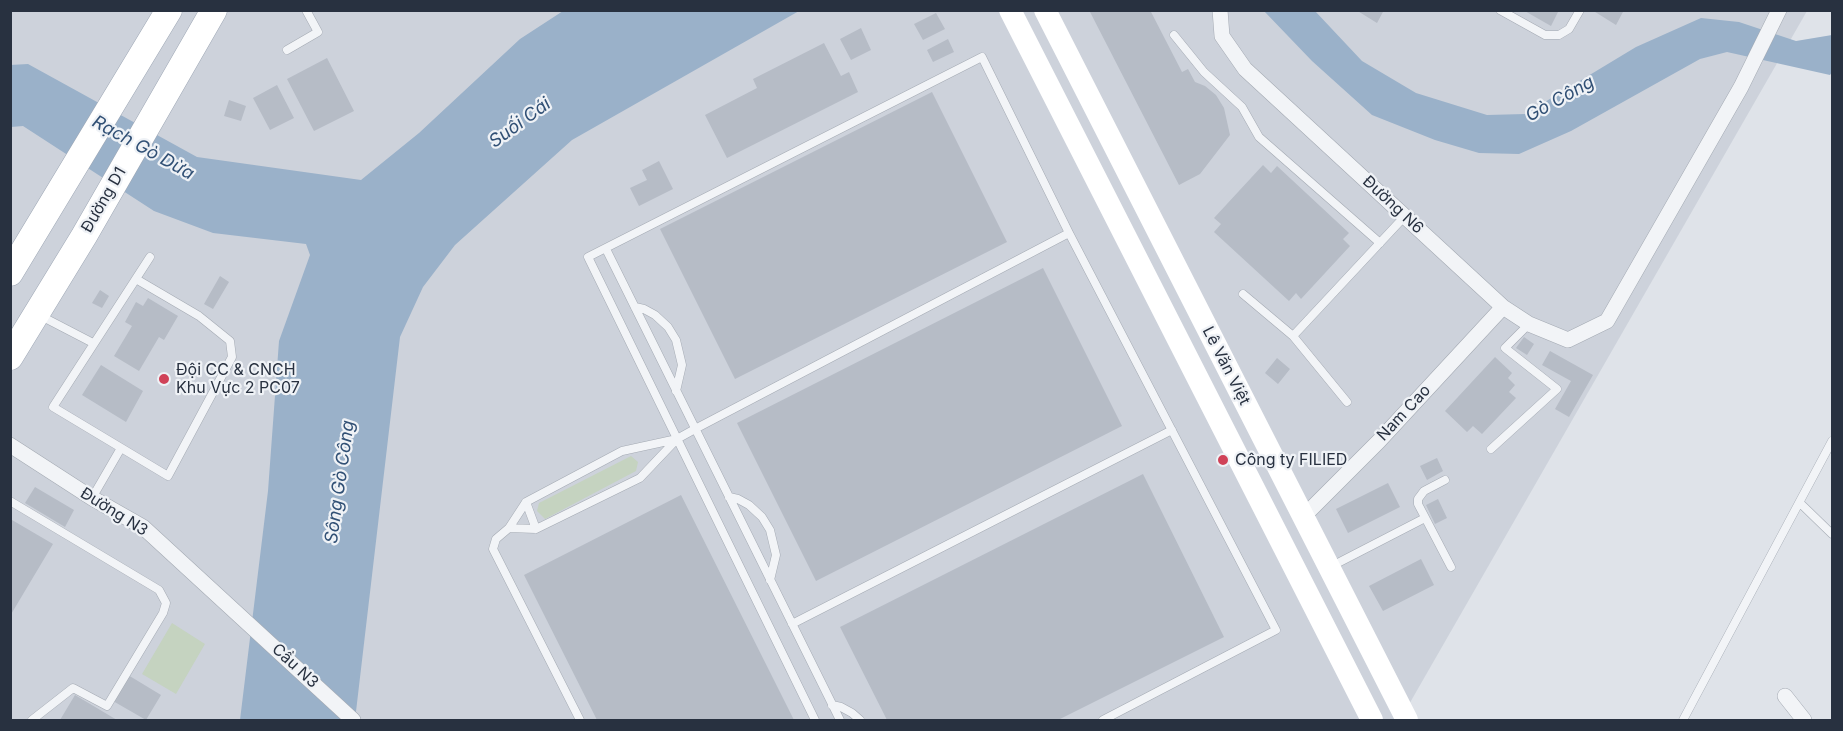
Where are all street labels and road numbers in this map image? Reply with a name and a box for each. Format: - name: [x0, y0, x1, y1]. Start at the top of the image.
- street label: Đường D1: [78, 164, 130, 236]
- street label: Đường N6: [1359, 172, 1427, 238]
- street label: Lê Văn Việt: [1198, 324, 1254, 408]
- street label: Nam Cao: [1373, 381, 1435, 445]
- street label: Đường N3: [77, 484, 151, 540]
- street label: Cầu N3: [268, 640, 322, 692]

